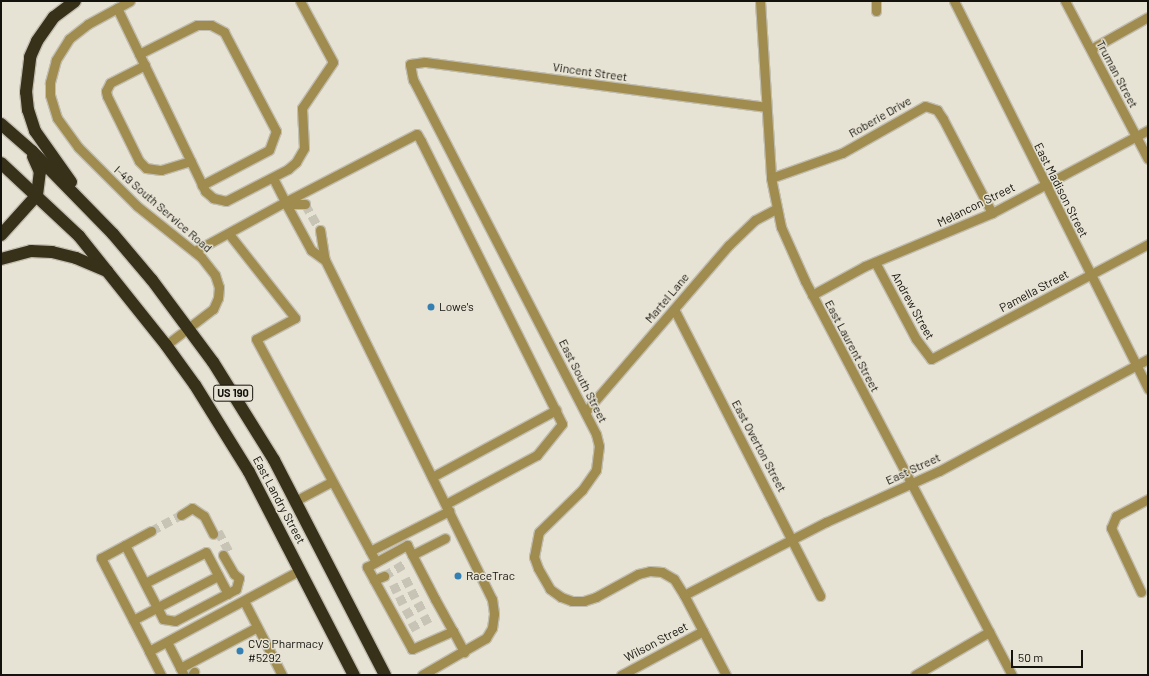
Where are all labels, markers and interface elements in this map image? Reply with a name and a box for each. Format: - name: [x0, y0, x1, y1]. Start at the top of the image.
- street label: Truman Street: [1093, 38, 1141, 110]
- street label: Vincent Street: [552, 60, 628, 84]
- street label: Roberie Drive: [846, 93, 914, 141]
- street label: East Madison Street: [1031, 140, 1091, 240]
- street label: I-49 South Service Road: [111, 163, 215, 255]
- street label: Melancon Street: [935, 180, 1017, 230]
- street label: Pamella Street: [997, 267, 1071, 315]
- street label: Martel Lane: [642, 270, 692, 326]
- street label: Andrew Street: [889, 270, 937, 342]
- street label: East Laurent Street: [822, 298, 882, 394]
- place label: Lowe's: [439, 300, 474, 314]
- marker: Lowe's: [426, 302, 436, 312]
- street label: East South Street: [556, 337, 610, 425]
- road number: US 190: [213, 384, 253, 402]
- street label: East Overton Street: [729, 398, 789, 494]
- street label: East Street: [883, 450, 943, 488]
- street label: East Landry Street: [250, 454, 308, 546]
- place label: RaceTrac: [466, 569, 515, 583]
- marker: RaceTrac: [453, 571, 463, 581]
- street label: Wilson Street: [622, 619, 690, 665]
- place label: CVS Pharmacy #5292: [248, 637, 323, 665]
- scale bar: [1013, 642, 1085, 668]
- marker: CVS Pharmacy #5292: [235, 646, 245, 656]
- text: 50 m: [1018, 650, 1043, 664]

